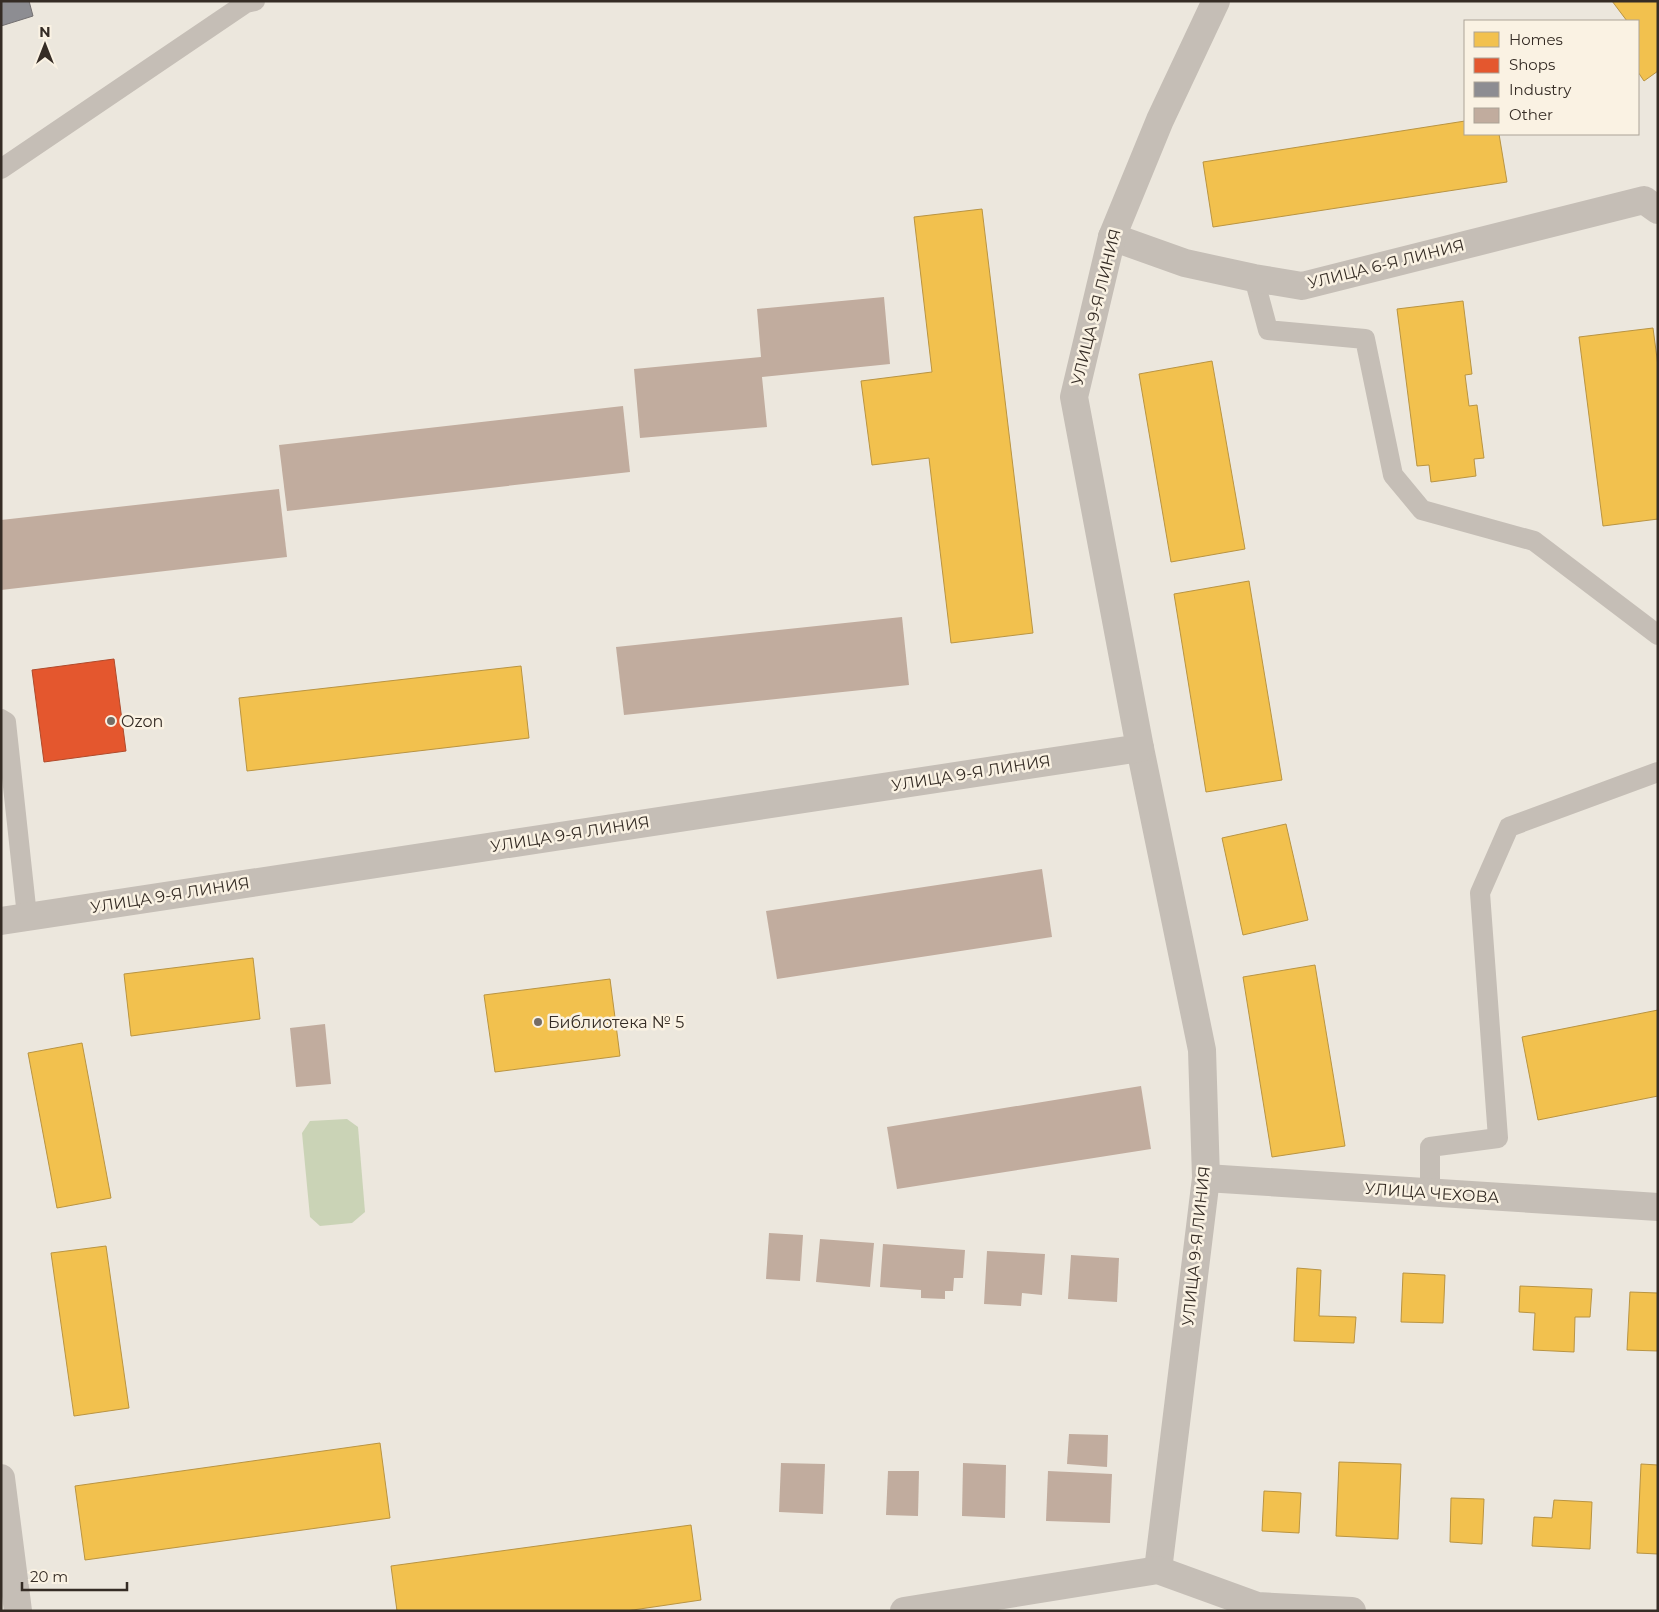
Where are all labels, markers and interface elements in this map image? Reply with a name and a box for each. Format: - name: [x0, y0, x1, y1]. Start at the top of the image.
- north arrow: [20, 20, 70, 70]
- legend: [1464, 20, 1639, 135]
- text: N: [39, 23, 51, 41]
- text: Homes: [1509, 30, 1563, 49]
- text: Shops: [1509, 55, 1555, 74]
- text: Industry: [1509, 80, 1572, 99]
- text: Other: [1509, 105, 1553, 124]
- street label: УЛИЦА 9-Я ЛИНИЯ: [1067, 227, 1125, 387]
- street label: УЛИЦА 6-Я ЛИНИЯ: [1306, 235, 1466, 293]
- place label: Ozon: [121, 712, 163, 731]
- marker: Ozon: [105, 715, 117, 727]
- street label: УЛИЦА 9-Я ЛИНИЯ: [890, 751, 1052, 795]
- street label: УЛИЦА 9-Я ЛИНИЯ: [489, 812, 651, 856]
- street label: УЛИЦА 9-Я ЛИНИЯ: [89, 873, 251, 917]
- place label: Библиотека № 5: [548, 1013, 684, 1032]
- marker: Библиотека № 5: [532, 1016, 544, 1028]
- street label: УЛИЦА 9-Я ЛИНИЯ: [1178, 1165, 1214, 1327]
- street label: УЛИЦА ЧЕХОВА: [1364, 1179, 1500, 1207]
- scale bar: [22, 1560, 128, 1592]
- text: 20 m: [30, 1567, 68, 1586]

